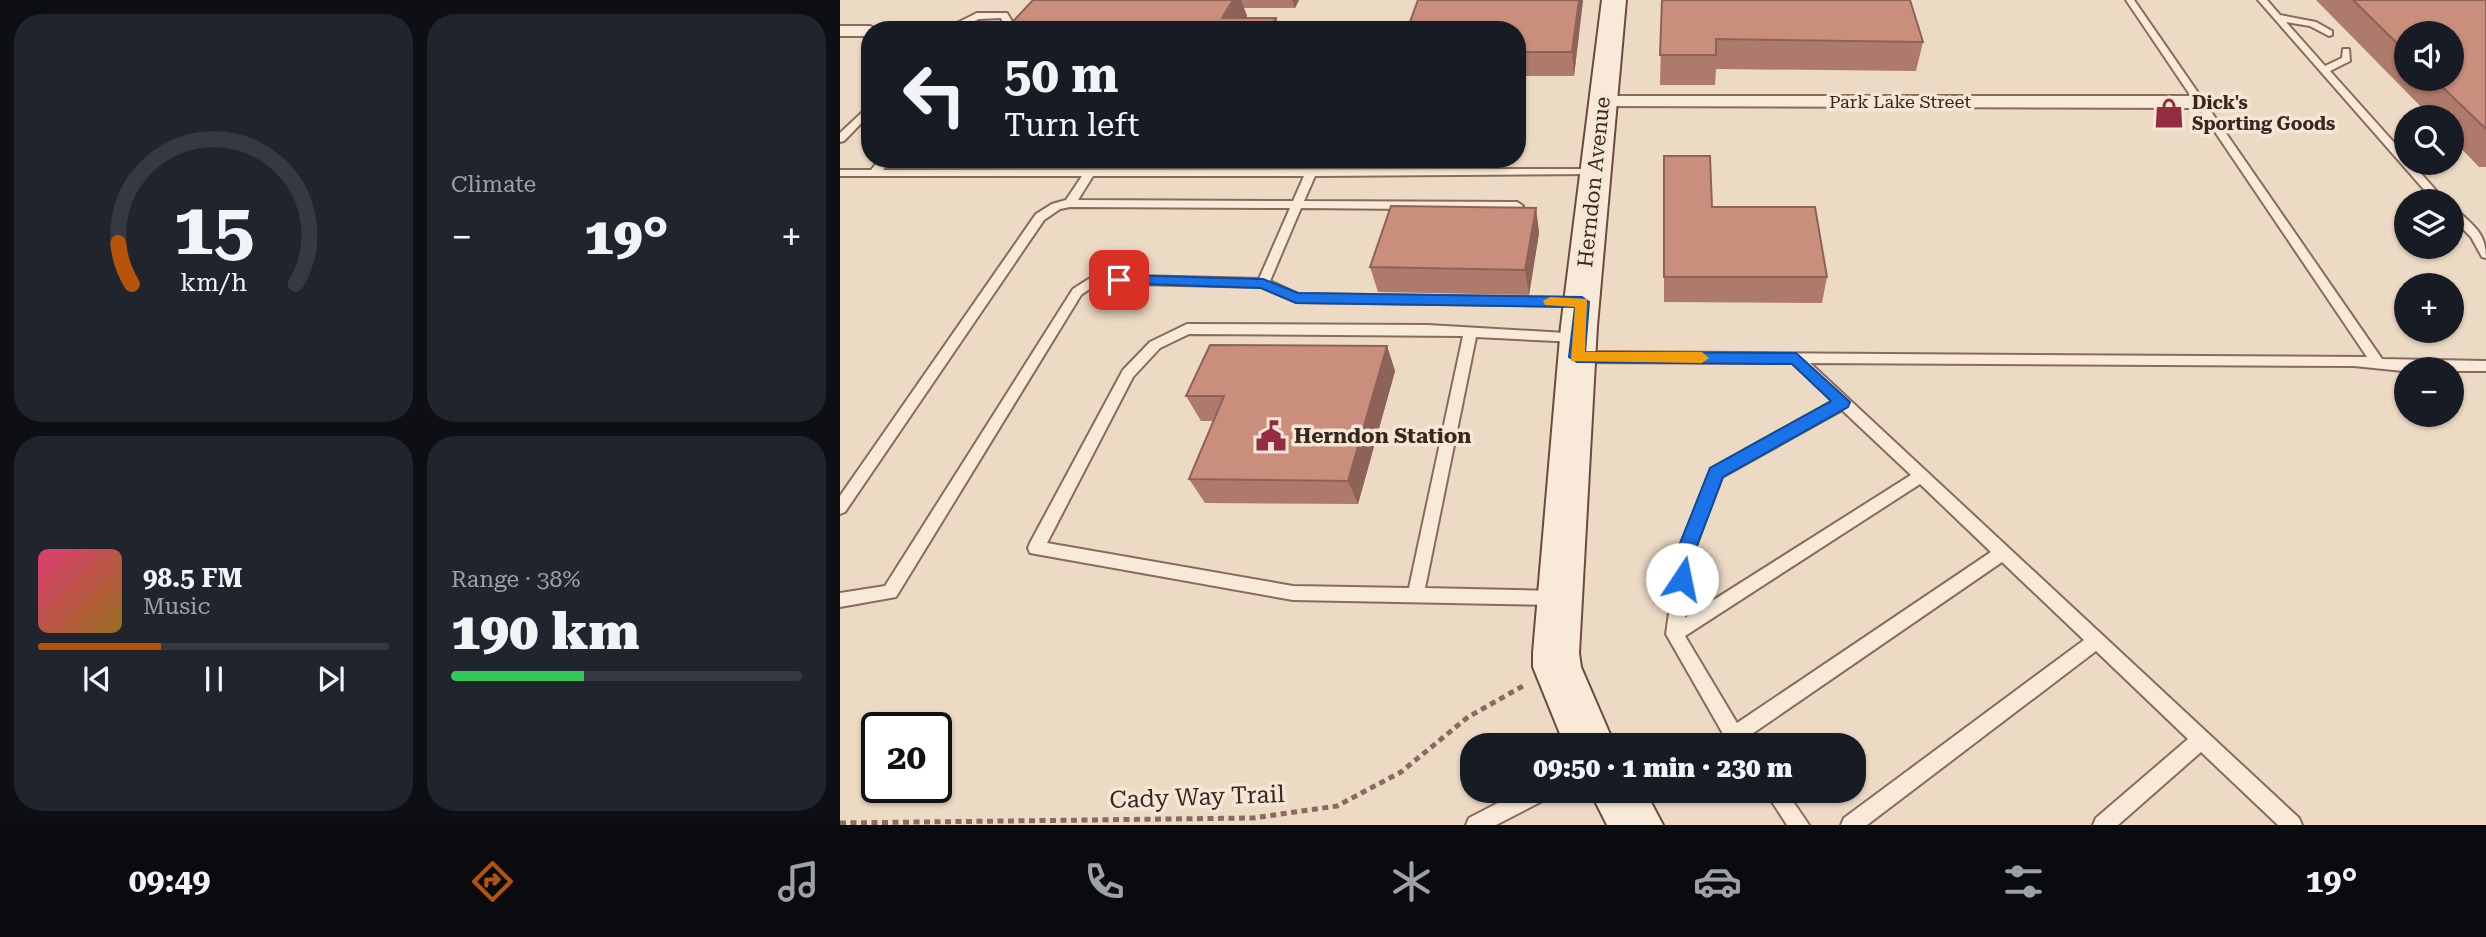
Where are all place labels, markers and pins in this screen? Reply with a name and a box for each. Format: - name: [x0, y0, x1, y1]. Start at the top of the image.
- place label: Dick's Sporting Goods: [2192, 92, 2335, 134]
- shop icon: Dick's Sporting Goods: [2152, 96, 2186, 130]
- pin: [1089, 250, 1149, 310]
- public building icon: Herndon Station: [1254, 419, 1288, 453]
- place label: Herndon Station: [1294, 424, 1471, 448]

